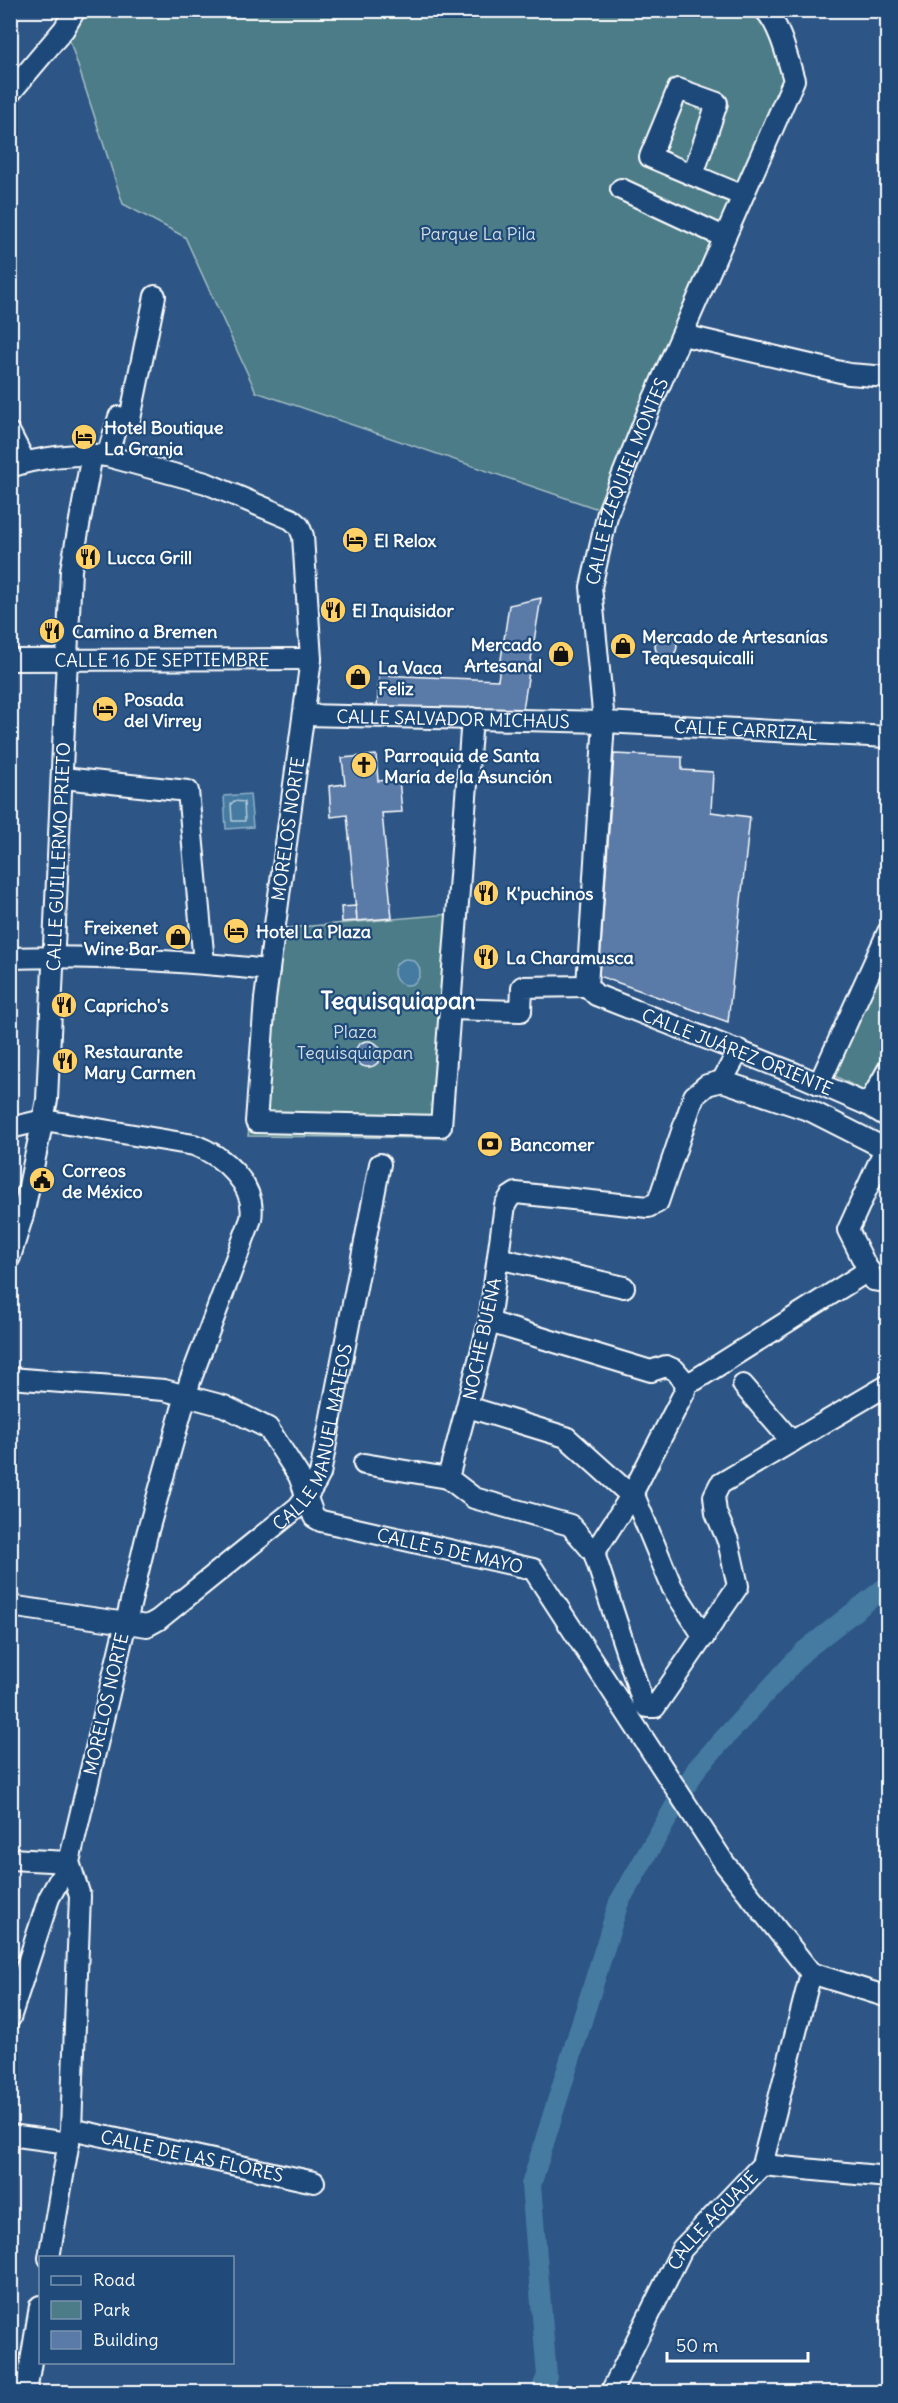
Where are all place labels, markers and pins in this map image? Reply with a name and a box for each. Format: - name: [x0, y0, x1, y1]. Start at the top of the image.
- place label: Hotel Boutique La Granja: [104, 416, 224, 460]
- hotel icon: Hotel Boutique La Granja: [69, 422, 99, 452]
- hotel icon: El Relox: [340, 525, 370, 555]
- place label: El Relox: [374, 529, 437, 552]
- restaurant icon: Lucca Grill: [73, 542, 103, 572]
- place label: Lucca Grill: [107, 546, 192, 569]
- restaurant icon: El Inquisidor: [318, 595, 348, 625]
- place label: El Inquisidor: [352, 599, 454, 622]
- restaurant icon: Camino a Bremen: [37, 616, 67, 646]
- place label: Camino a Bremen: [72, 620, 218, 643]
- place label: Mercado de Artesanías Tequesquicalli: [642, 625, 828, 669]
- shop icon: Mercado de Artesanías Tequesquicalli: [608, 631, 638, 661]
- place label: Mercado Artesanal: [464, 633, 542, 677]
- shop icon: Mercado Artesanal: [546, 639, 576, 669]
- place label: La Vaca Feliz: [378, 656, 442, 700]
- shop icon: La Vaca Feliz: [343, 662, 373, 692]
- place label: Posada del Virrey: [124, 688, 202, 732]
- hotel icon: Posada del Virrey: [90, 694, 120, 724]
- place label: Parroquia de Santa María de la Asunción: [384, 744, 553, 788]
- church icon: Parroquia de Santa María de la Asunción: [349, 750, 379, 780]
- restaurant icon: K'puchinos: [471, 878, 501, 908]
- place label: K'puchinos: [506, 882, 594, 905]
- place label: Freixenet Wine Bar: [84, 916, 159, 960]
- hotel icon: Hotel La Plaza: [221, 916, 251, 946]
- place label: Hotel La Plaza: [256, 920, 371, 943]
- shop icon: Freixenet Wine Bar: [163, 922, 193, 952]
- restaurant icon: La Charamusca: [471, 942, 501, 972]
- place label: La Charamusca: [506, 946, 634, 969]
- restaurant icon: Capricho's: [49, 990, 79, 1020]
- place label: Capricho's: [84, 994, 169, 1017]
- place label: Restaurante Mary Carmen: [84, 1040, 196, 1084]
- restaurant icon: Restaurante Mary Carmen: [50, 1046, 80, 1076]
- bank icon: Bancomer: [475, 1129, 505, 1159]
- place label: Bancomer: [510, 1133, 595, 1156]
- place label: Correos de México: [62, 1159, 143, 1203]
- public building icon: Correos de México: [27, 1165, 57, 1195]

